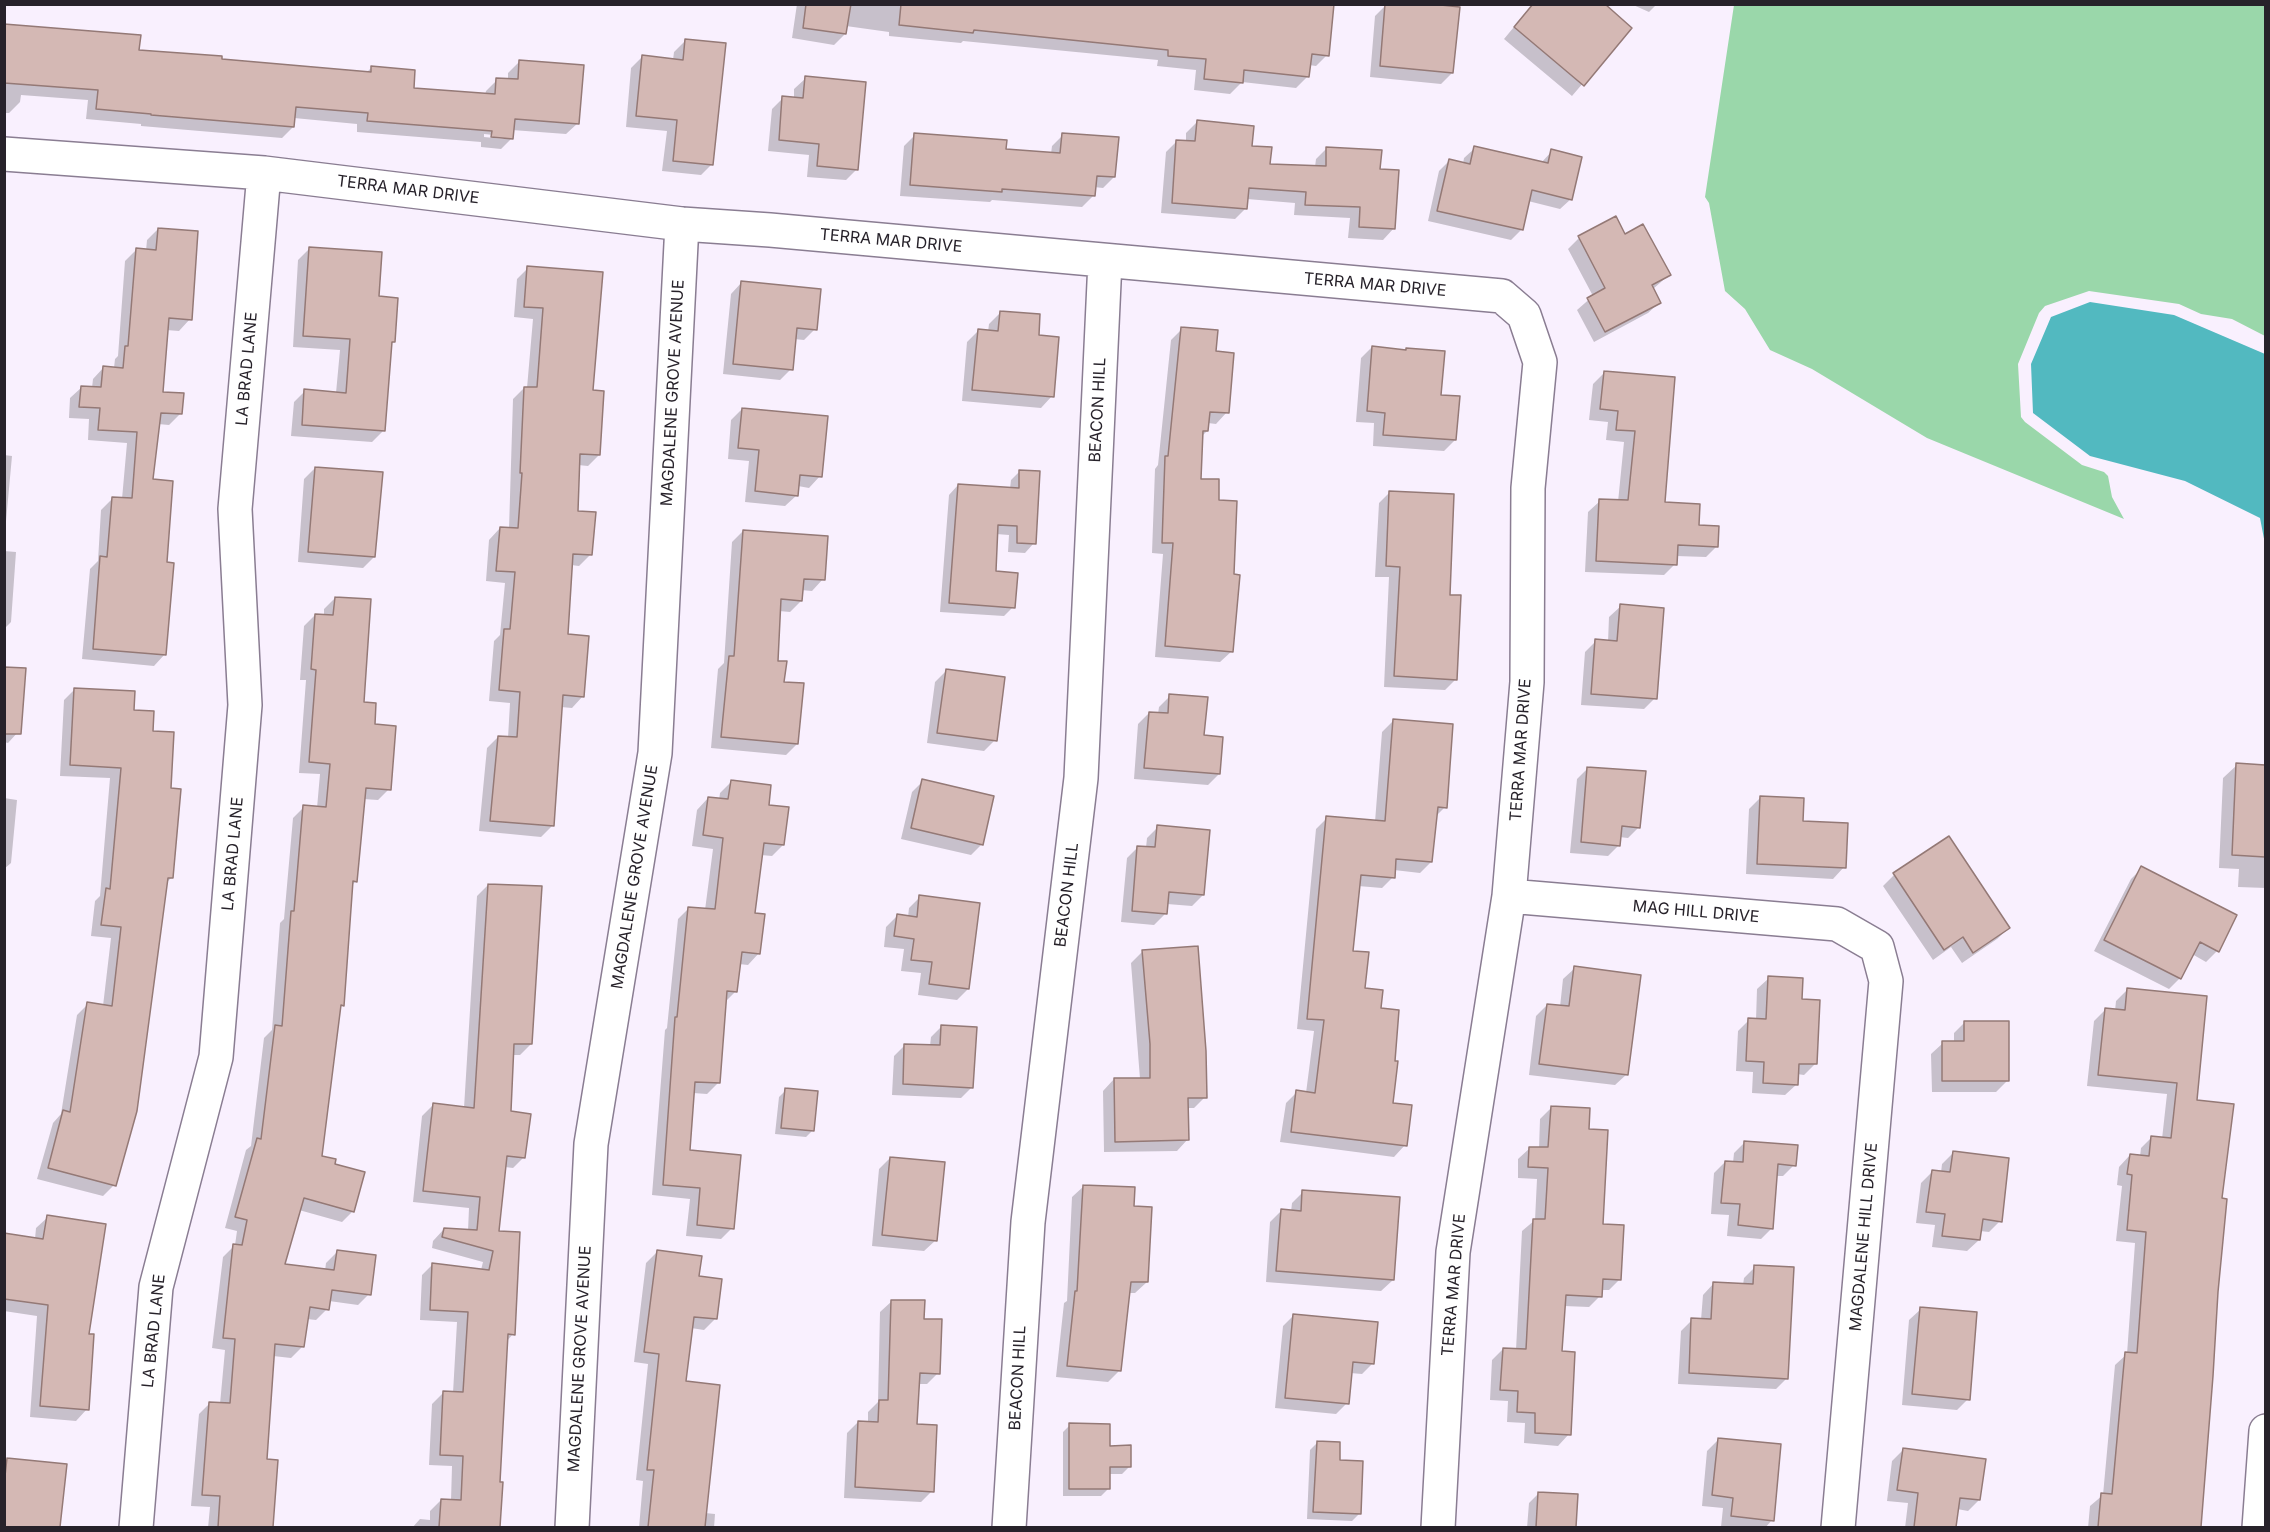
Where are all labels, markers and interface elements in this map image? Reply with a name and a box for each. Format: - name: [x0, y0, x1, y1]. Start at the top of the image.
- street label: TERRA MAR DRIVE: [336, 172, 480, 208]
- street label: TERRA MAR DRIVE: [819, 225, 963, 257]
- street label: TERRA MAR DRIVE: [1303, 269, 1447, 301]
- street label: MAGDALENE GROVE AVENUE: [657, 279, 689, 507]
- street label: LA BRAD LANE: [232, 311, 262, 427]
- street label: BEACON HILL: [1086, 357, 1110, 463]
- street label: TERRA MAR DRIVE: [1506, 678, 1536, 822]
- street label: MAGDALENE GROVE AVENUE: [608, 763, 662, 991]
- street label: LA BRAD LANE: [218, 796, 248, 912]
- street label: BEACON HILL: [1051, 842, 1083, 948]
- street label: MAG HILL DRIVE: [1632, 897, 1760, 927]
- street label: MAGDALENE HILL DRIVE: [1846, 1142, 1882, 1332]
- street label: TERRA MAR DRIVE: [1438, 1213, 1470, 1357]
- street label: MAGDALENE GROVE AVENUE: [564, 1245, 596, 1473]
- street label: LA BRAD LANE: [138, 1273, 170, 1389]
- street label: BEACON HILL: [1006, 1325, 1030, 1431]

